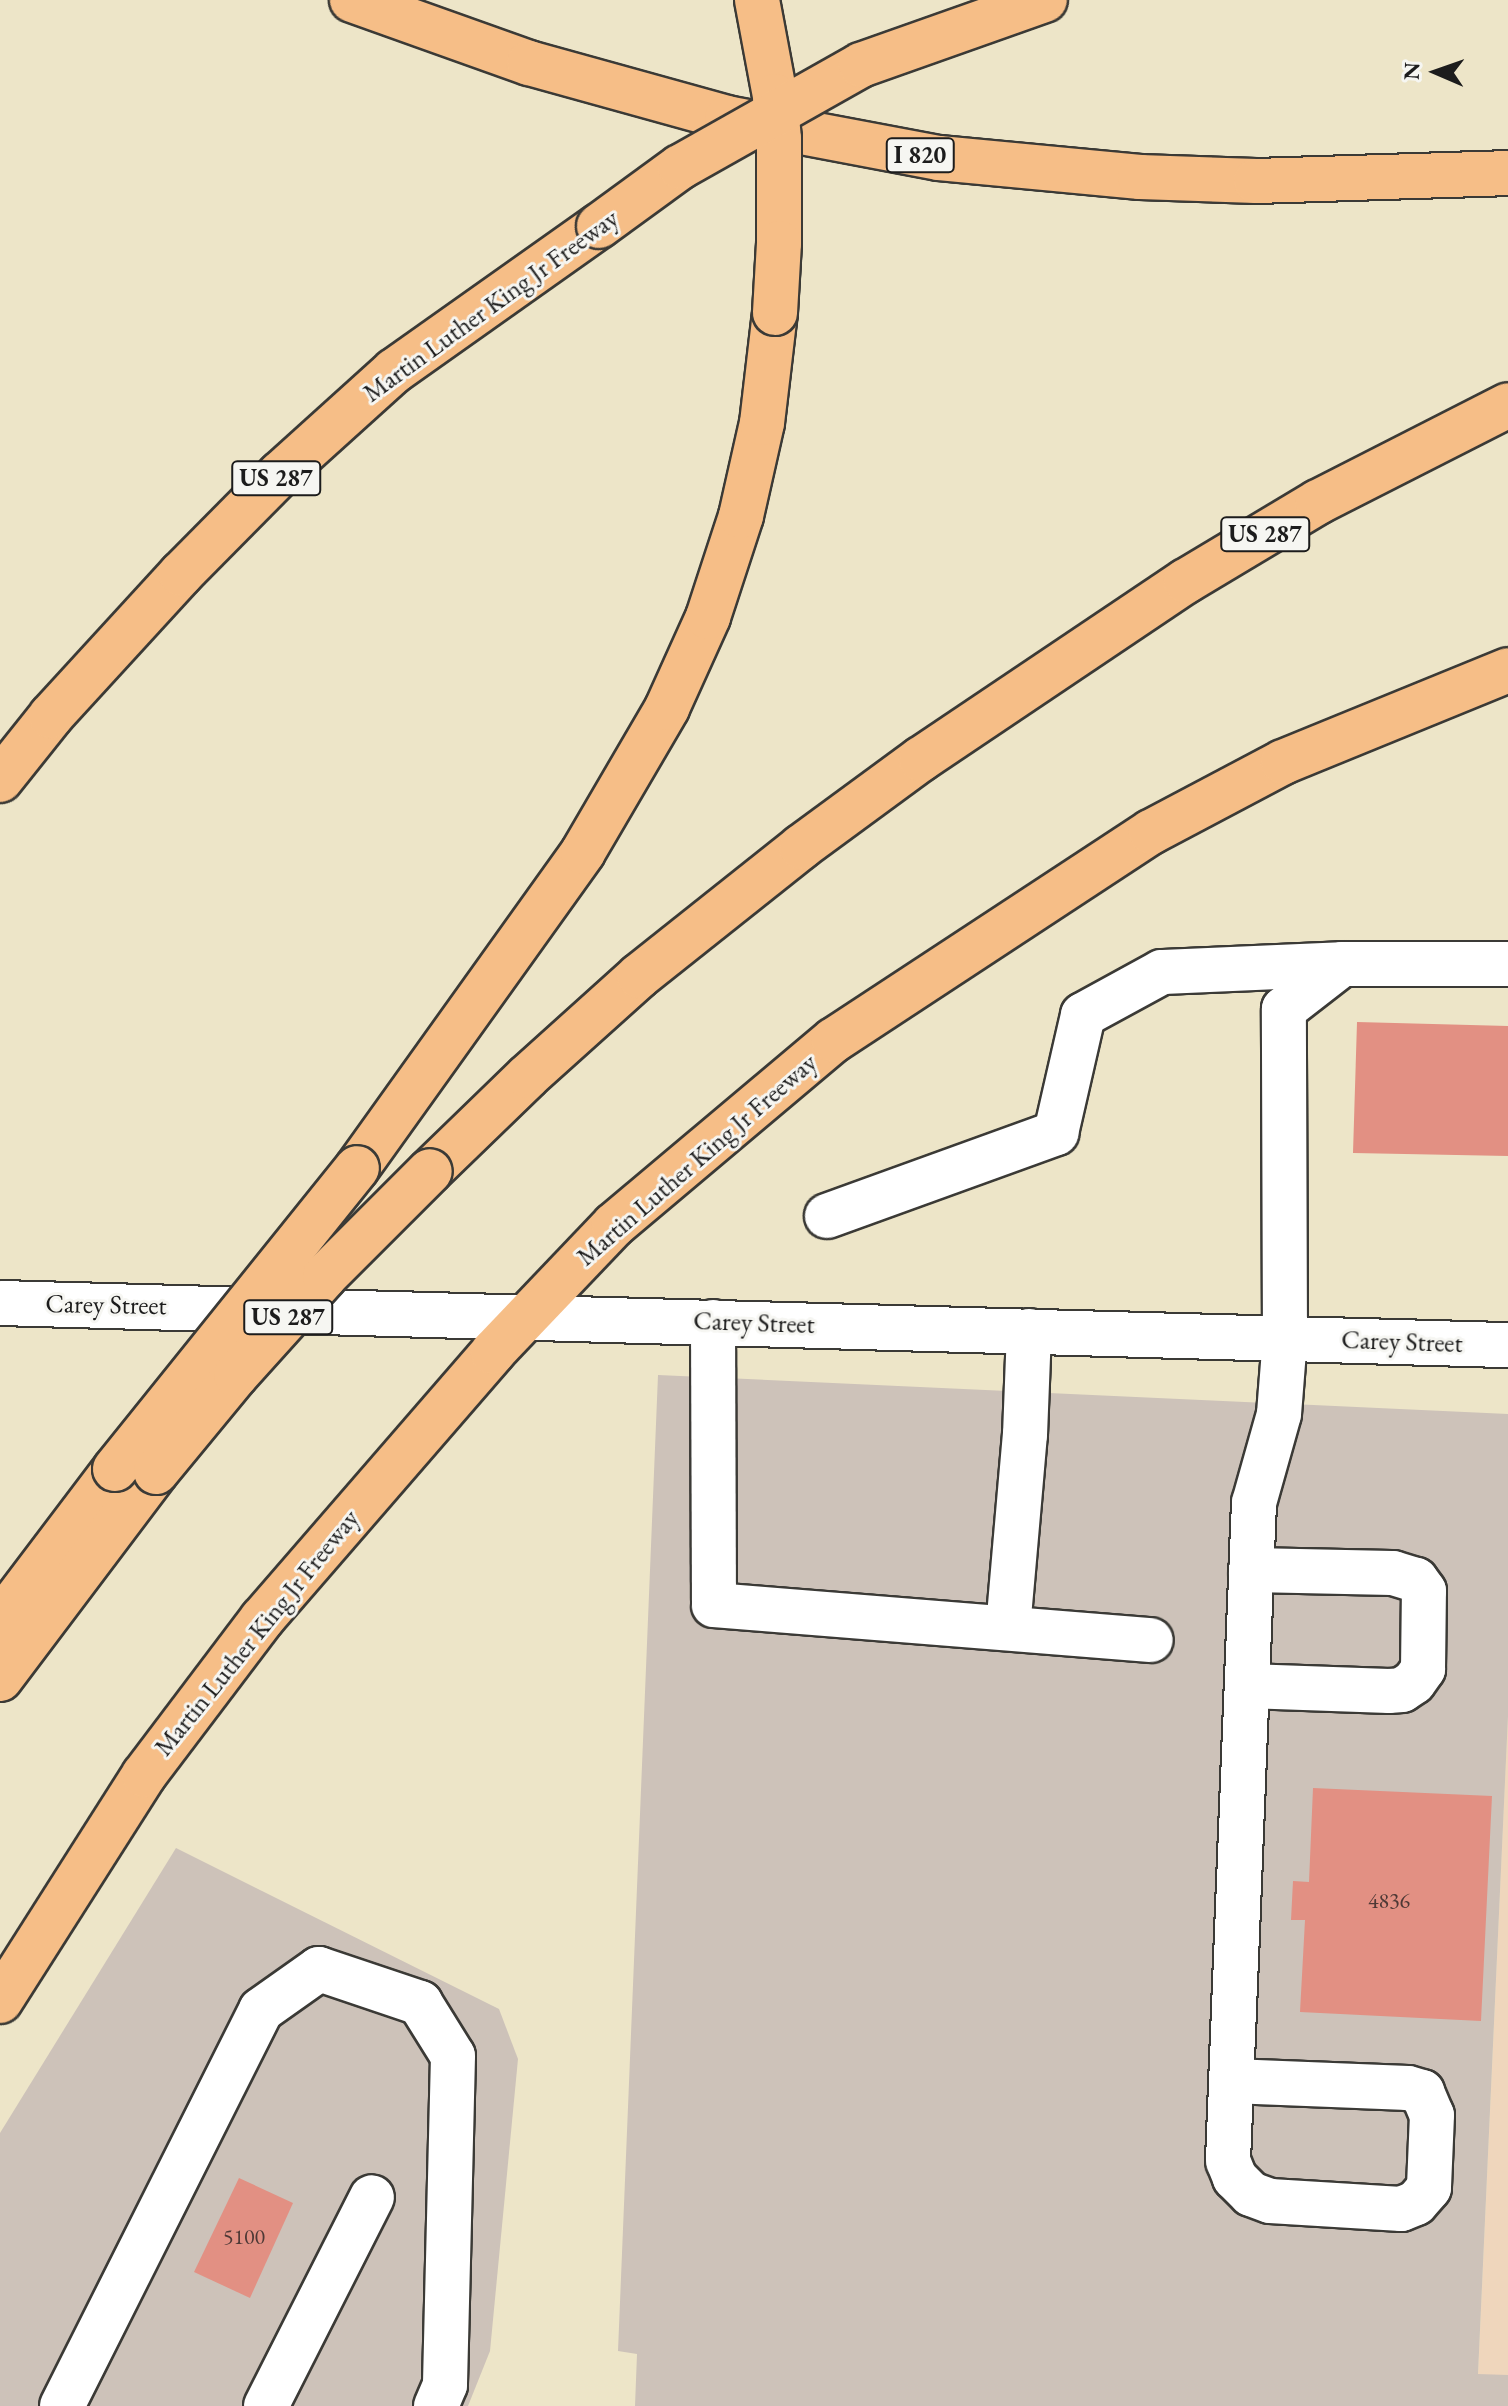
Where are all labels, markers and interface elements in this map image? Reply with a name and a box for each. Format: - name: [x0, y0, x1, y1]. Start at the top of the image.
- north arrow: [1396, 32, 1476, 112]
- text: N: [1397, 62, 1426, 81]
- road number: I 820: [884, 135, 956, 175]
- street label: Martin Luther King Jr Freeway: [357, 203, 625, 409]
- road number: US 287: [230, 458, 322, 498]
- road number: US 287: [1219, 514, 1311, 554]
- street label: Martin Luther King Jr Freeway: [571, 1047, 823, 1273]
- street label: Carey Street: [45, 1288, 167, 1322]
- road number: US 287: [242, 1297, 334, 1337]
- street label: Carey Street: [693, 1305, 815, 1341]
- street label: Carey Street: [1341, 1324, 1463, 1360]
- street label: Martin Luther King Jr Freeway: [148, 1504, 366, 1762]
- house number: 4836: [1368, 1888, 1410, 1914]
- house number: 5100: [223, 2224, 265, 2250]

